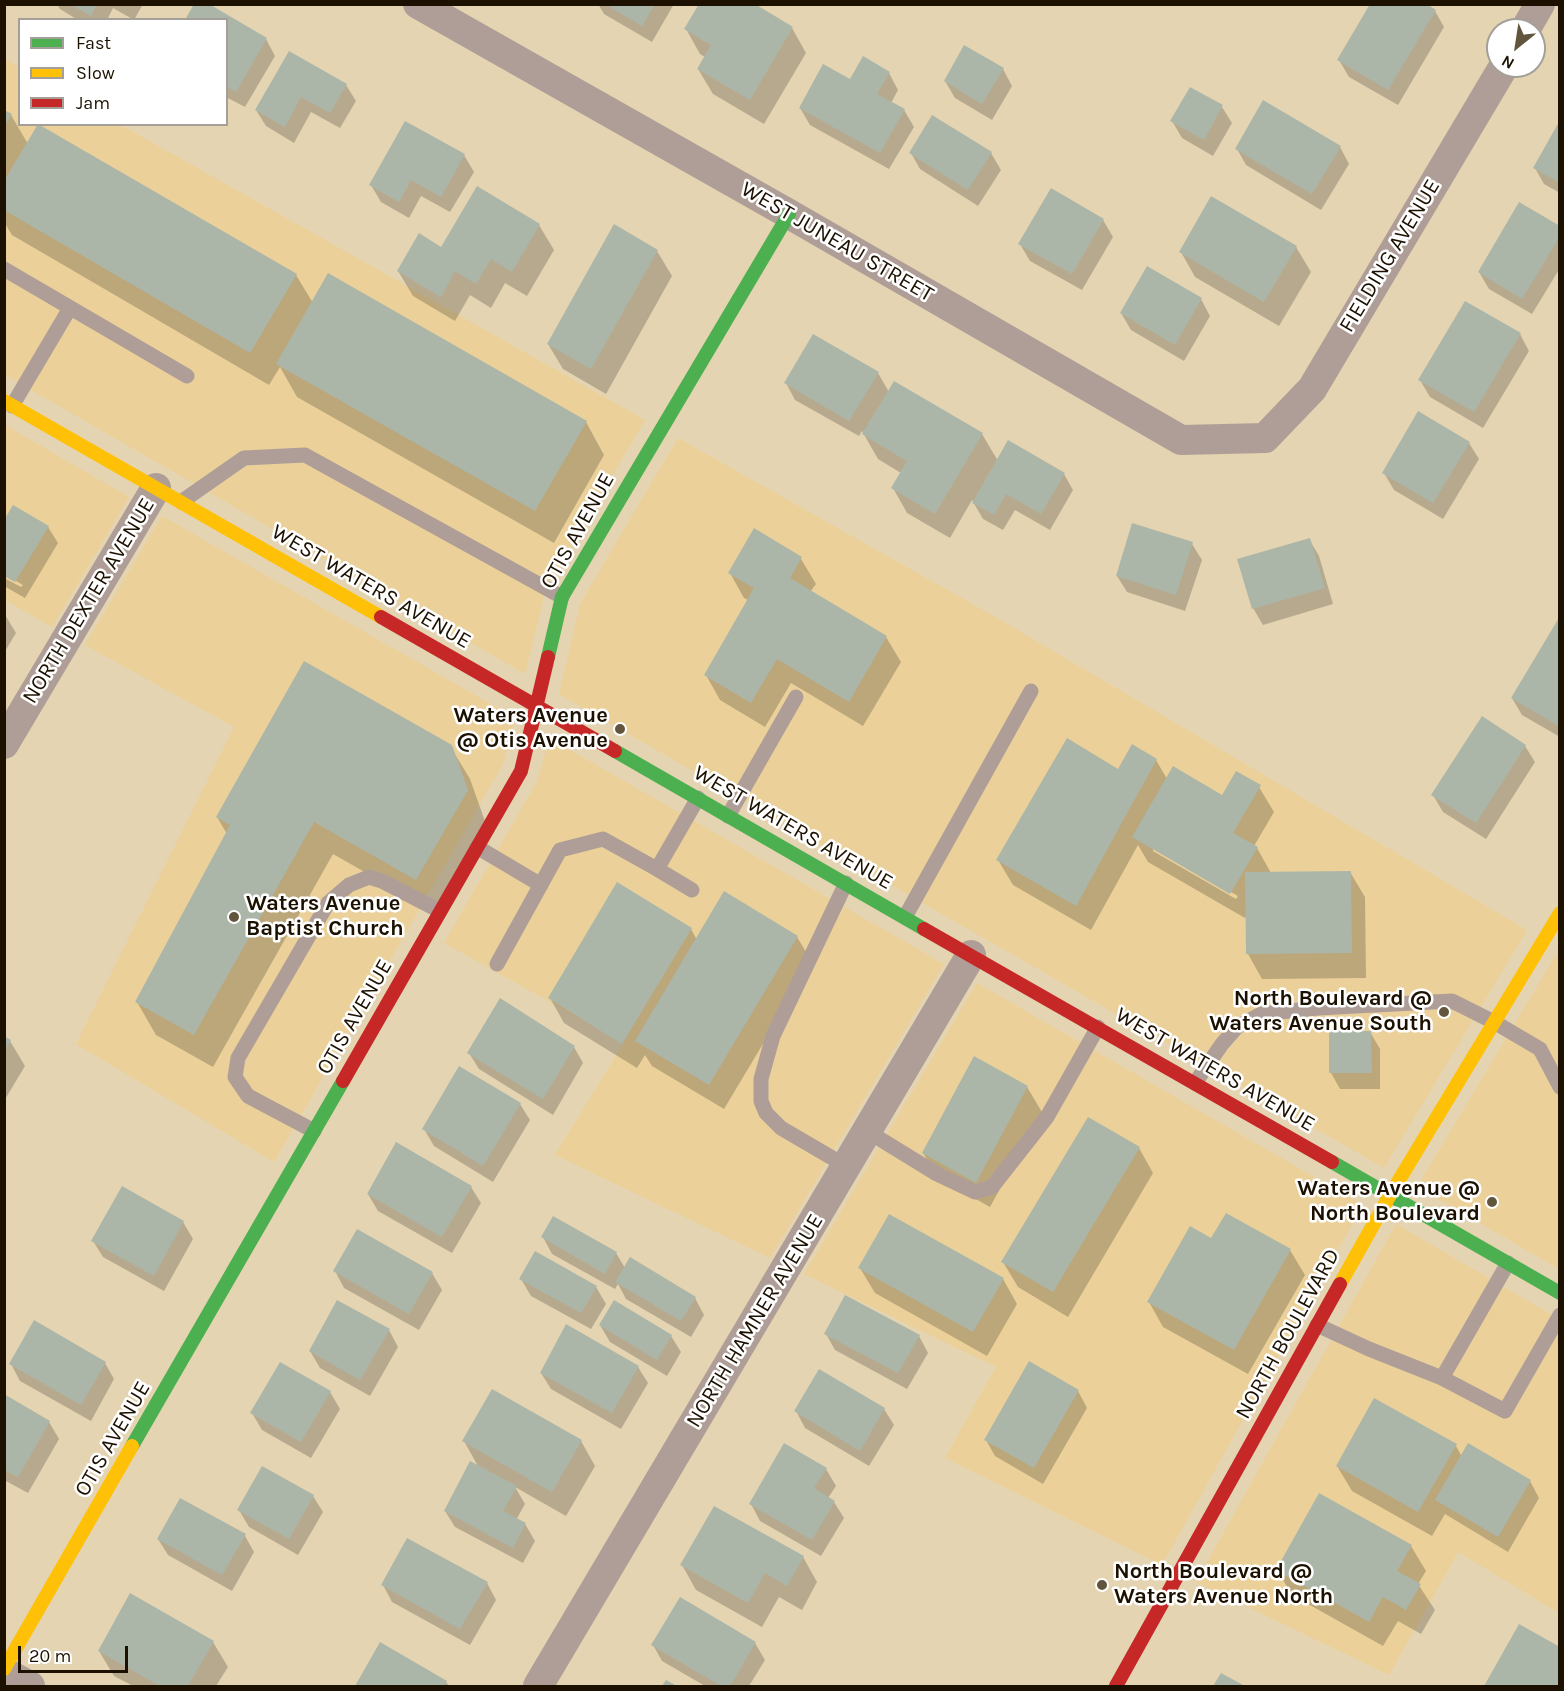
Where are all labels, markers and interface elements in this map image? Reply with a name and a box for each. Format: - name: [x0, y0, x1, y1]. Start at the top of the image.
- legend: [18, 18, 228, 126]
- north arrow: [1486, 18, 1546, 78]
- text: Fast: [76, 32, 111, 54]
- text: N: [1498, 51, 1517, 73]
- text: Slow: [76, 62, 115, 84]
- text: Jam: [76, 92, 110, 114]
- street label: FIELDING AVENUE: [1334, 175, 1446, 337]
- street label: WEST JUNEAU STREET: [736, 176, 938, 308]
- street label: OTIS AVENUE: [535, 468, 621, 594]
- street label: NORTH DEXTER AVENUE: [17, 493, 161, 709]
- street label: WEST WATERS AVENUE: [266, 519, 476, 655]
- place label: Waters Avenue @ Otis Avenue: [453, 703, 608, 754]
- marker: Waters Avenue @ Otis Avenue: [613, 722, 627, 736]
- street label: WEST WATERS AVENUE: [688, 760, 898, 896]
- place label: Waters Avenue Baptist Church: [246, 891, 404, 942]
- marker: Waters Avenue Baptist Church: [227, 910, 241, 924]
- street label: OTIS AVENUE: [311, 955, 399, 1079]
- place label: North Boulevard @ Waters Avenue South: [1209, 986, 1432, 1038]
- street label: WEST WATERS AVENUE: [1110, 1002, 1320, 1138]
- marker: North Boulevard @ Waters Avenue South: [1437, 1005, 1451, 1019]
- place label: Waters Avenue @ North Boulevard: [1297, 1176, 1480, 1228]
- marker: Waters Avenue @ North Boulevard: [1485, 1195, 1499, 1209]
- street label: NORTH HAMNER AVENUE: [681, 1209, 829, 1433]
- street label: NORTH BOULEVARD: [1230, 1244, 1346, 1424]
- street label: OTIS AVENUE: [69, 1377, 157, 1501]
- place label: North Boulevard @ Waters Avenue North: [1114, 1559, 1333, 1610]
- marker: North Boulevard @ Waters Avenue North: [1095, 1578, 1109, 1592]
- scale bar: [21, 1634, 130, 1672]
- text: 20 m: [29, 1645, 71, 1667]

